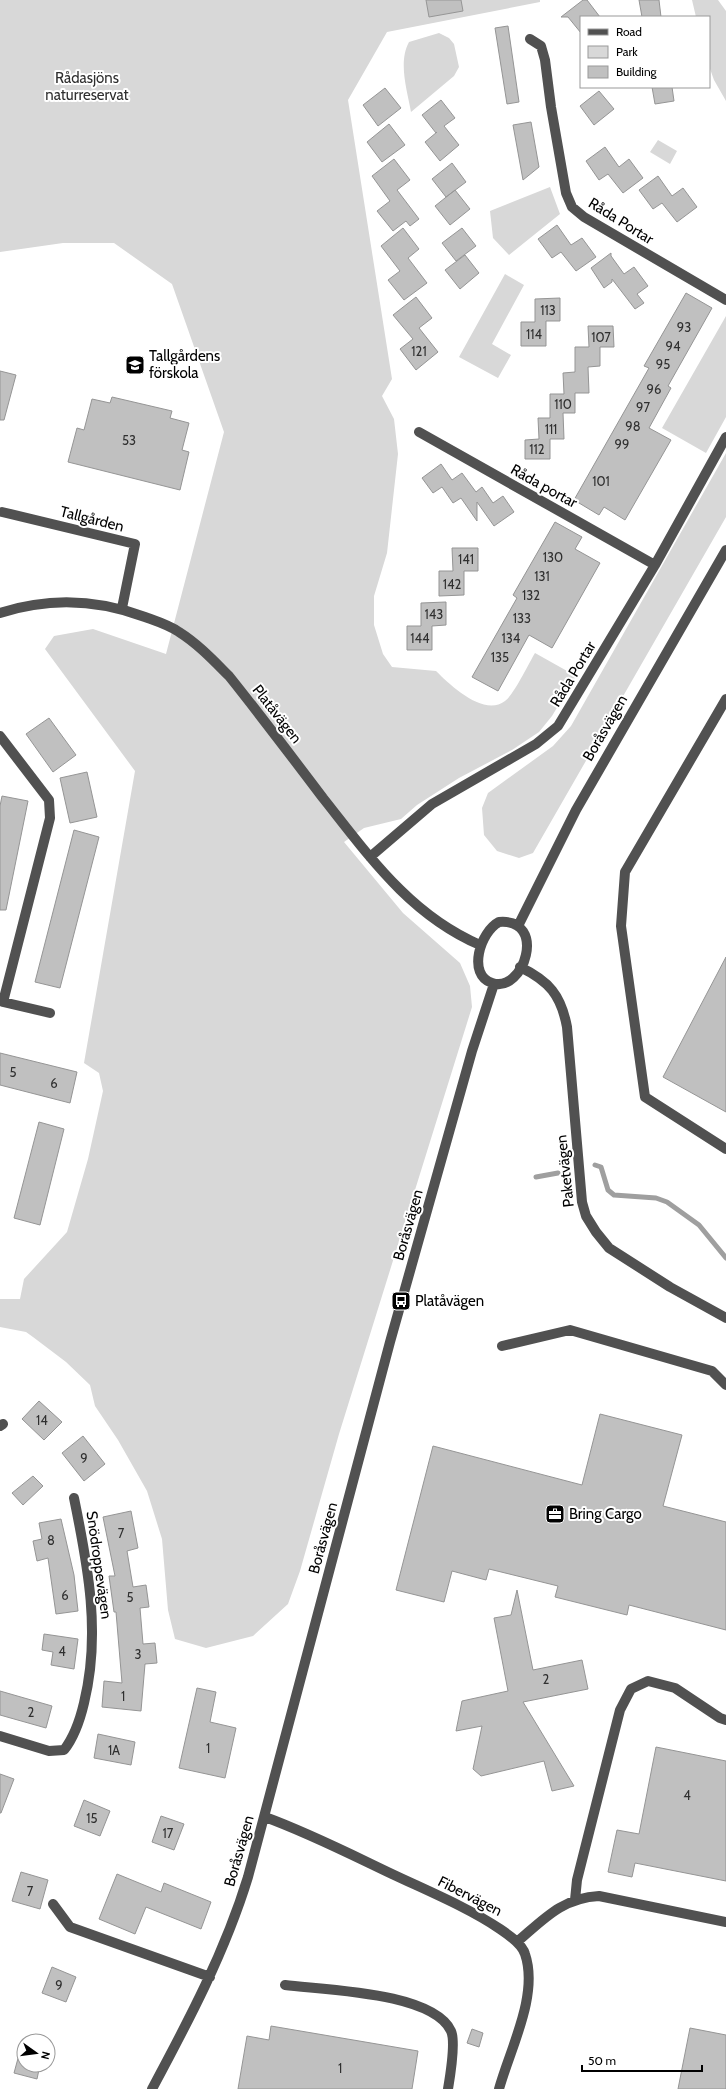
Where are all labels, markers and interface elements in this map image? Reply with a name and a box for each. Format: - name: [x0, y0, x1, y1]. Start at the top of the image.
- legend: [580, 16, 710, 88]
- text: Road: [616, 24, 642, 39]
- text: Park: [616, 44, 638, 59]
- text: Building: [616, 64, 658, 79]
- park label: Rådasjöns naturreservat: [45, 69, 129, 104]
- street label: Råda Portar: [585, 194, 657, 248]
- house number: 113: [540, 302, 556, 318]
- house number: 93: [677, 319, 691, 335]
- house number: 114: [526, 326, 542, 342]
- house number: 107: [591, 329, 611, 345]
- house number: 94: [666, 338, 681, 354]
- house number: 121: [411, 343, 427, 359]
- place label: Tallgårdens förskola: [149, 347, 220, 382]
- school or university icon: Tallgårdens förskola: [124, 354, 146, 376]
- house number: 95: [656, 356, 670, 372]
- house number: 96: [647, 381, 661, 397]
- house number: 110: [554, 396, 572, 412]
- house number: 97: [636, 399, 650, 415]
- house number: 98: [625, 418, 641, 434]
- house number: 111: [545, 421, 557, 437]
- house number: 53: [122, 432, 136, 448]
- house number: 99: [615, 436, 629, 452]
- house number: 112: [529, 441, 545, 457]
- street label: Råda portar: [508, 460, 581, 512]
- house number: 101: [592, 473, 610, 489]
- street label: Tallgården: [58, 502, 126, 536]
- house number: 130: [543, 549, 563, 565]
- house number: 141: [458, 551, 474, 567]
- house number: 131: [534, 568, 550, 584]
- house number: 142: [443, 576, 461, 592]
- house number: 132: [522, 587, 540, 603]
- house number: 143: [425, 606, 443, 622]
- house number: 133: [513, 610, 531, 626]
- house number: 144: [410, 630, 430, 646]
- house number: 134: [502, 630, 521, 646]
- street label: Råda Portar: [546, 638, 600, 710]
- house number: 135: [491, 649, 509, 665]
- street label: Platåvägen: [249, 681, 305, 747]
- street label: Boråsvägen: [579, 692, 631, 764]
- house number: 5: [9, 1064, 17, 1080]
- house number: 6: [50, 1075, 58, 1091]
- street label: Paketvägen: [552, 1134, 578, 1208]
- street label: Boråsvägen: [389, 1187, 427, 1263]
- bus stop icon: Platåvägen: [390, 1290, 412, 1312]
- place label: Platåvägen: [415, 1292, 484, 1310]
- house number: 14: [36, 1412, 48, 1428]
- house number: 9: [80, 1450, 88, 1466]
- street label: Boråsvägen: [305, 1500, 341, 1576]
- office icon: Bring Cargo: [544, 1503, 566, 1525]
- place label: Bring Cargo: [569, 1505, 642, 1523]
- street label: Snödroppevägen: [83, 1510, 115, 1620]
- house number: 7: [118, 1525, 125, 1541]
- house number: 8: [47, 1532, 55, 1548]
- house number: 6: [61, 1587, 69, 1603]
- house number: 5: [126, 1589, 134, 1605]
- house number: 4: [58, 1643, 66, 1659]
- house number: 3: [134, 1646, 142, 1662]
- house number: 2: [543, 1671, 550, 1687]
- house number: 1: [121, 1688, 125, 1704]
- house number: 2: [28, 1704, 35, 1720]
- house number: 1: [206, 1740, 210, 1756]
- house number: 1A: [108, 1742, 120, 1758]
- house number: 4: [683, 1787, 691, 1803]
- house number: 15: [86, 1810, 98, 1826]
- street label: Boråsvägen: [220, 1813, 258, 1889]
- house number: 17: [163, 1825, 174, 1841]
- street label: Fibervägen: [435, 1872, 505, 1920]
- house number: 7: [27, 1883, 34, 1899]
- house number: 9: [55, 1977, 63, 1993]
- north arrow: [16, 2033, 56, 2073]
- scale bar: [582, 2047, 702, 2073]
- text: N: [38, 2050, 53, 2061]
- text: 50 m: [588, 2053, 616, 2068]
- house number: 1: [338, 2060, 342, 2076]

